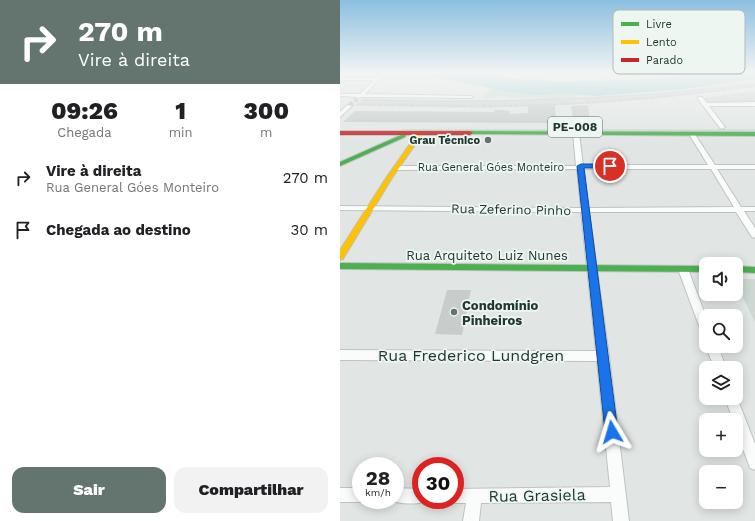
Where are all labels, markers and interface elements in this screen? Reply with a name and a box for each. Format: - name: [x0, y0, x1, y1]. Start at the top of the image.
- legend: [613, 10, 745, 74]
- text: 270 m: [78, 15, 163, 48]
- icon: right: [12, 16, 64, 68]
- text: Livre: [646, 18, 672, 31]
- text: Lento: [646, 36, 677, 49]
- text: Vire à direita: [78, 49, 190, 70]
- text: Parado: [646, 54, 683, 67]
- text: 09:26: [51, 97, 118, 125]
- text: 1: [175, 97, 186, 125]
- text: 300: [244, 97, 289, 125]
- road number: PE-008: [548, 117, 602, 137]
- text: Chegada: [57, 125, 111, 140]
- text: min: [169, 125, 193, 140]
- text: m: [260, 125, 273, 140]
- place label: Grau Técnico: [410, 134, 480, 147]
- marker: Grau Técnico: [483, 135, 493, 145]
- pin: [593, 149, 627, 183]
- icon: arrive: [599, 155, 621, 177]
- street label: Rua General Góes Monteiro: [418, 161, 564, 174]
- text: Vire à direita: [46, 162, 141, 180]
- icon: right: [12, 167, 34, 189]
- text: 270 m: [283, 169, 328, 187]
- text: Rua General Góes Monteiro: [46, 180, 219, 195]
- street label: Rua Zeferino Pinho: [451, 201, 571, 218]
- icon: arrive: [12, 219, 34, 241]
- text: Chegada ao destino: [46, 221, 191, 239]
- text: 30 m: [291, 221, 328, 239]
- street label: Rua Arquiteto Luiz Nunes: [406, 248, 568, 263]
- map controls: [699, 257, 743, 509]
- button: sound: [699, 257, 743, 301]
- place label: Condomínio Pinheiros: [462, 298, 538, 328]
- marker: Condomínio Pinheiros: [449, 307, 459, 317]
- button: search: [699, 309, 743, 353]
- street label: Rua Frederico Lundgren: [378, 346, 564, 365]
- button: layers: [699, 361, 743, 405]
- position arrow: [591, 411, 633, 453]
- button: +: [699, 413, 743, 457]
- speed limit sign: 30: [412, 457, 464, 509]
- button: −: [699, 465, 743, 509]
- text: 28: [366, 466, 390, 490]
- button: Sair: [12, 467, 166, 513]
- button: Compartilhar: [174, 467, 328, 513]
- street label: Rua Grasiela: [488, 485, 586, 506]
- text: km/h: [365, 487, 391, 498]

